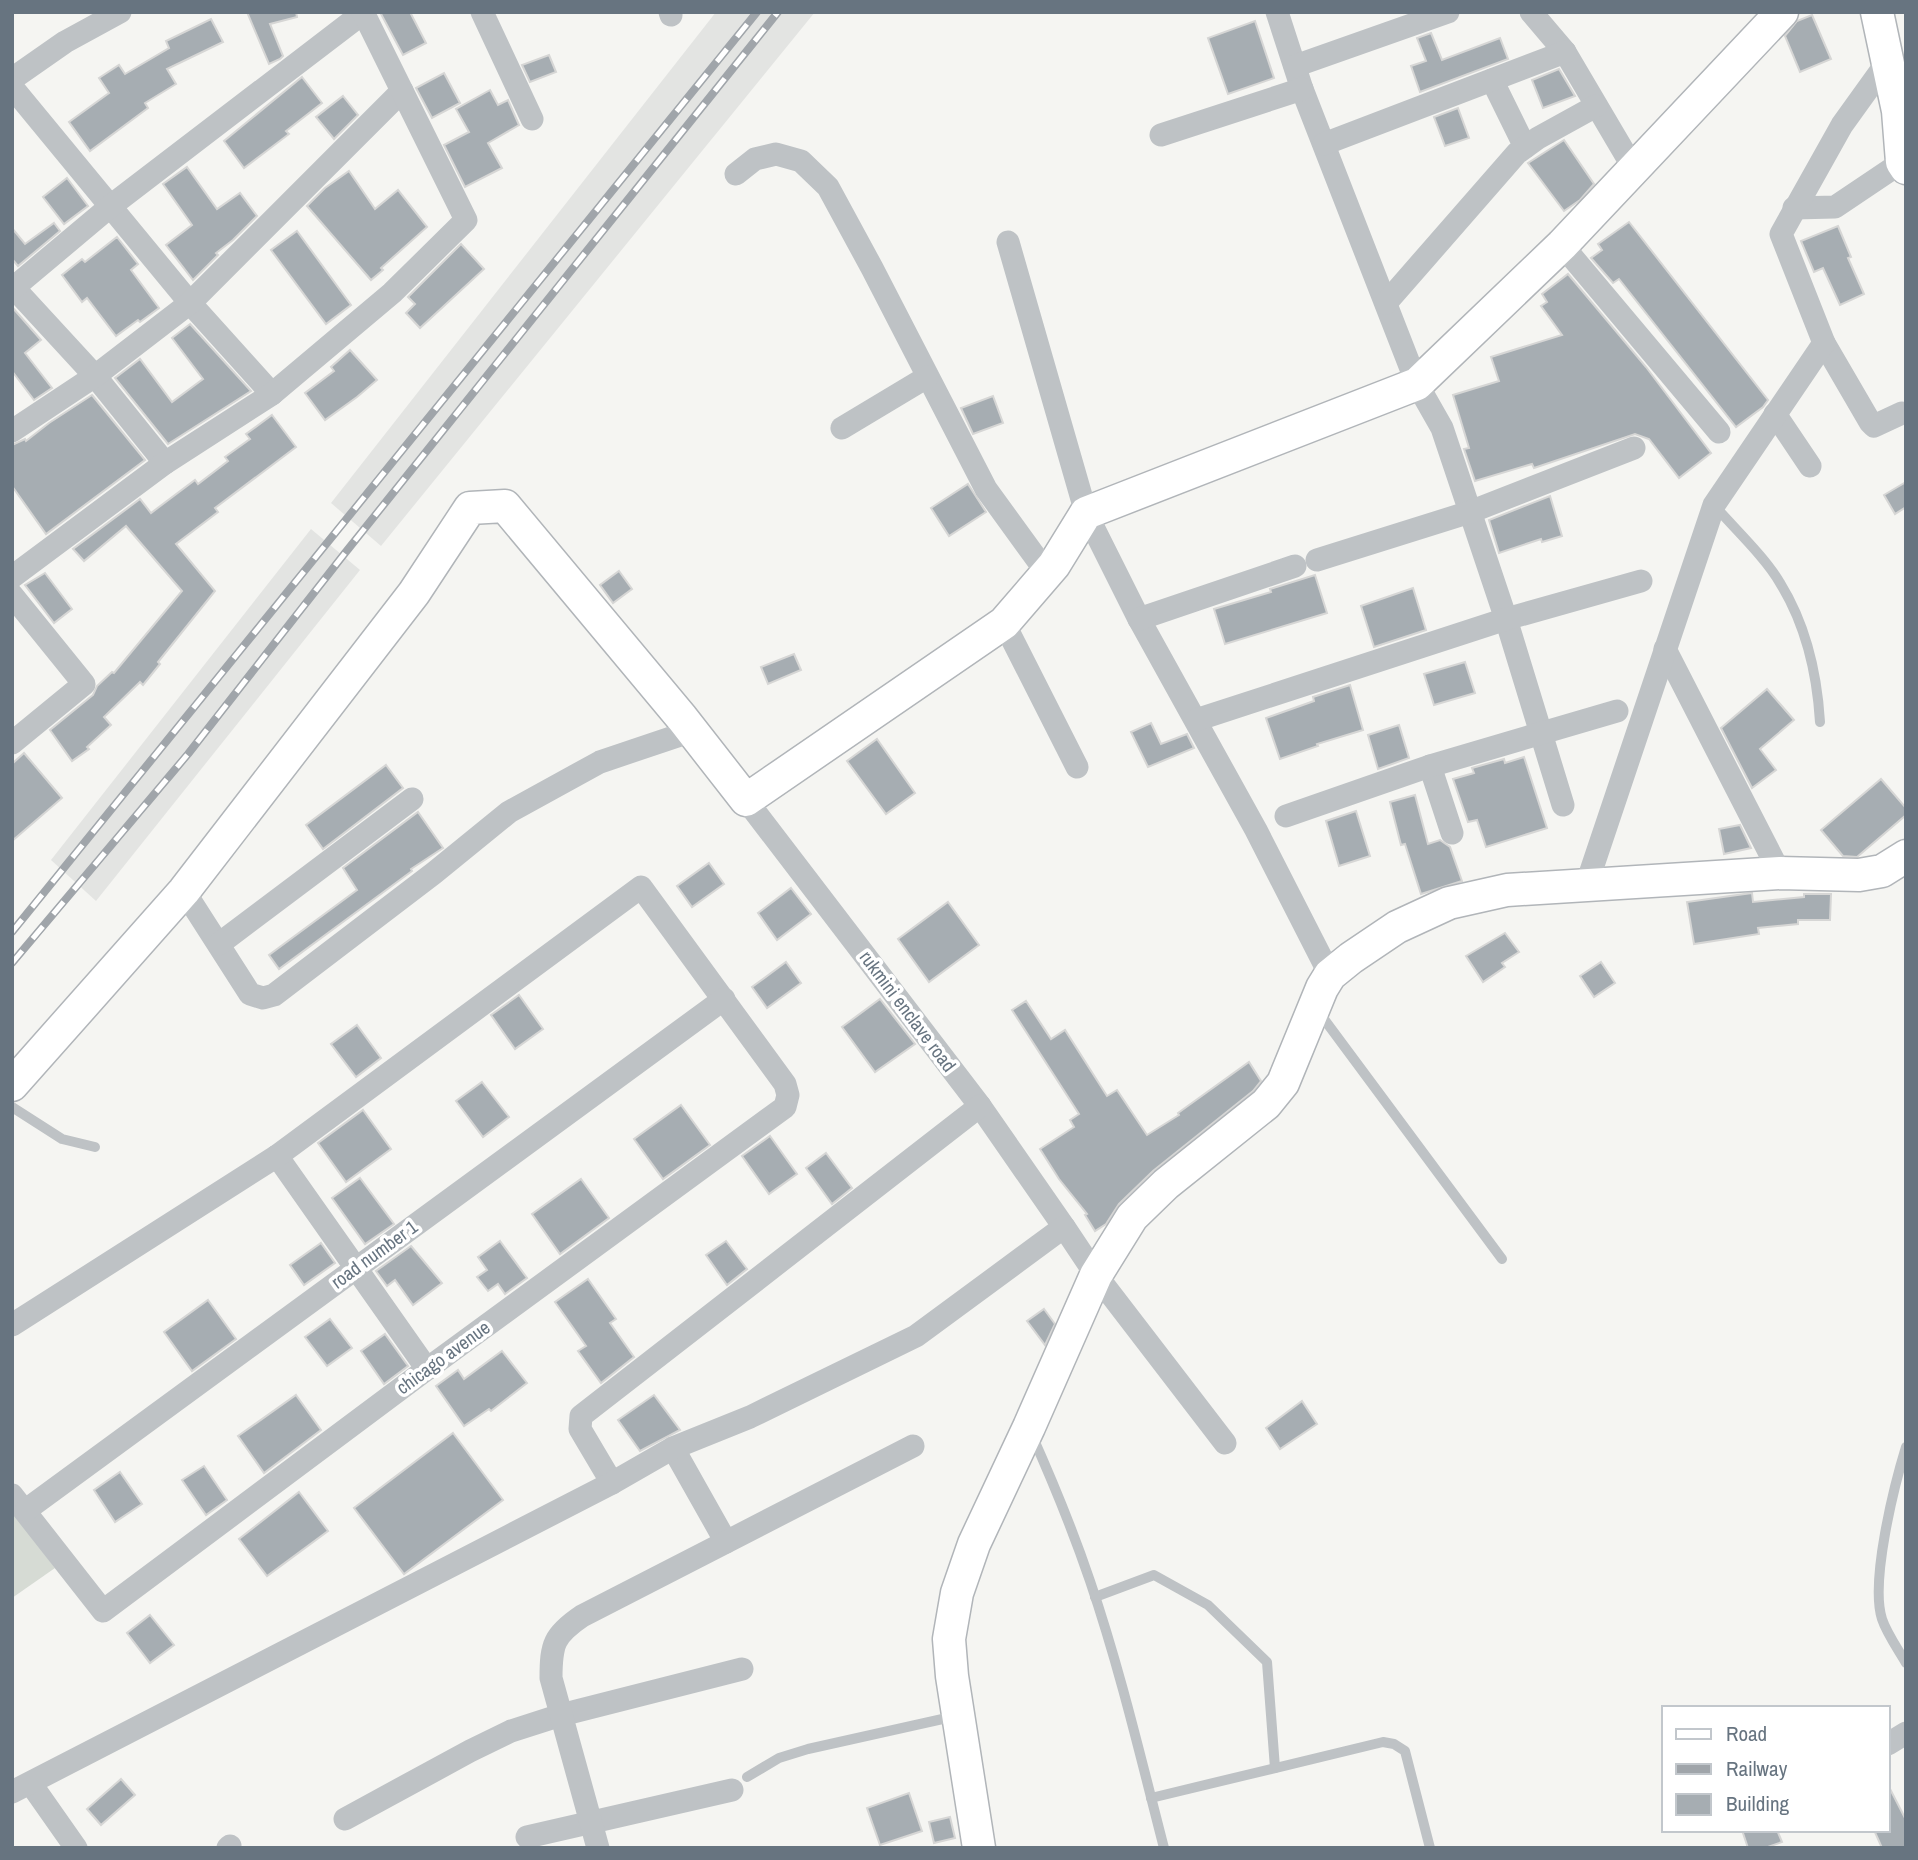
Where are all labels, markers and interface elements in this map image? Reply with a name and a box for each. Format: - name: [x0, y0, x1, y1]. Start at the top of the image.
- street label: rukmini enclave road: [854, 945, 962, 1077]
- street label: road number 1: [325, 1214, 423, 1294]
- street label: chicago avenue: [391, 1314, 495, 1400]
- legend: [1662, 1706, 1890, 1832]
- text: Road: [1726, 1719, 1767, 1748]
- text: Railway: [1726, 1754, 1788, 1783]
- text: Building: [1726, 1789, 1790, 1818]

